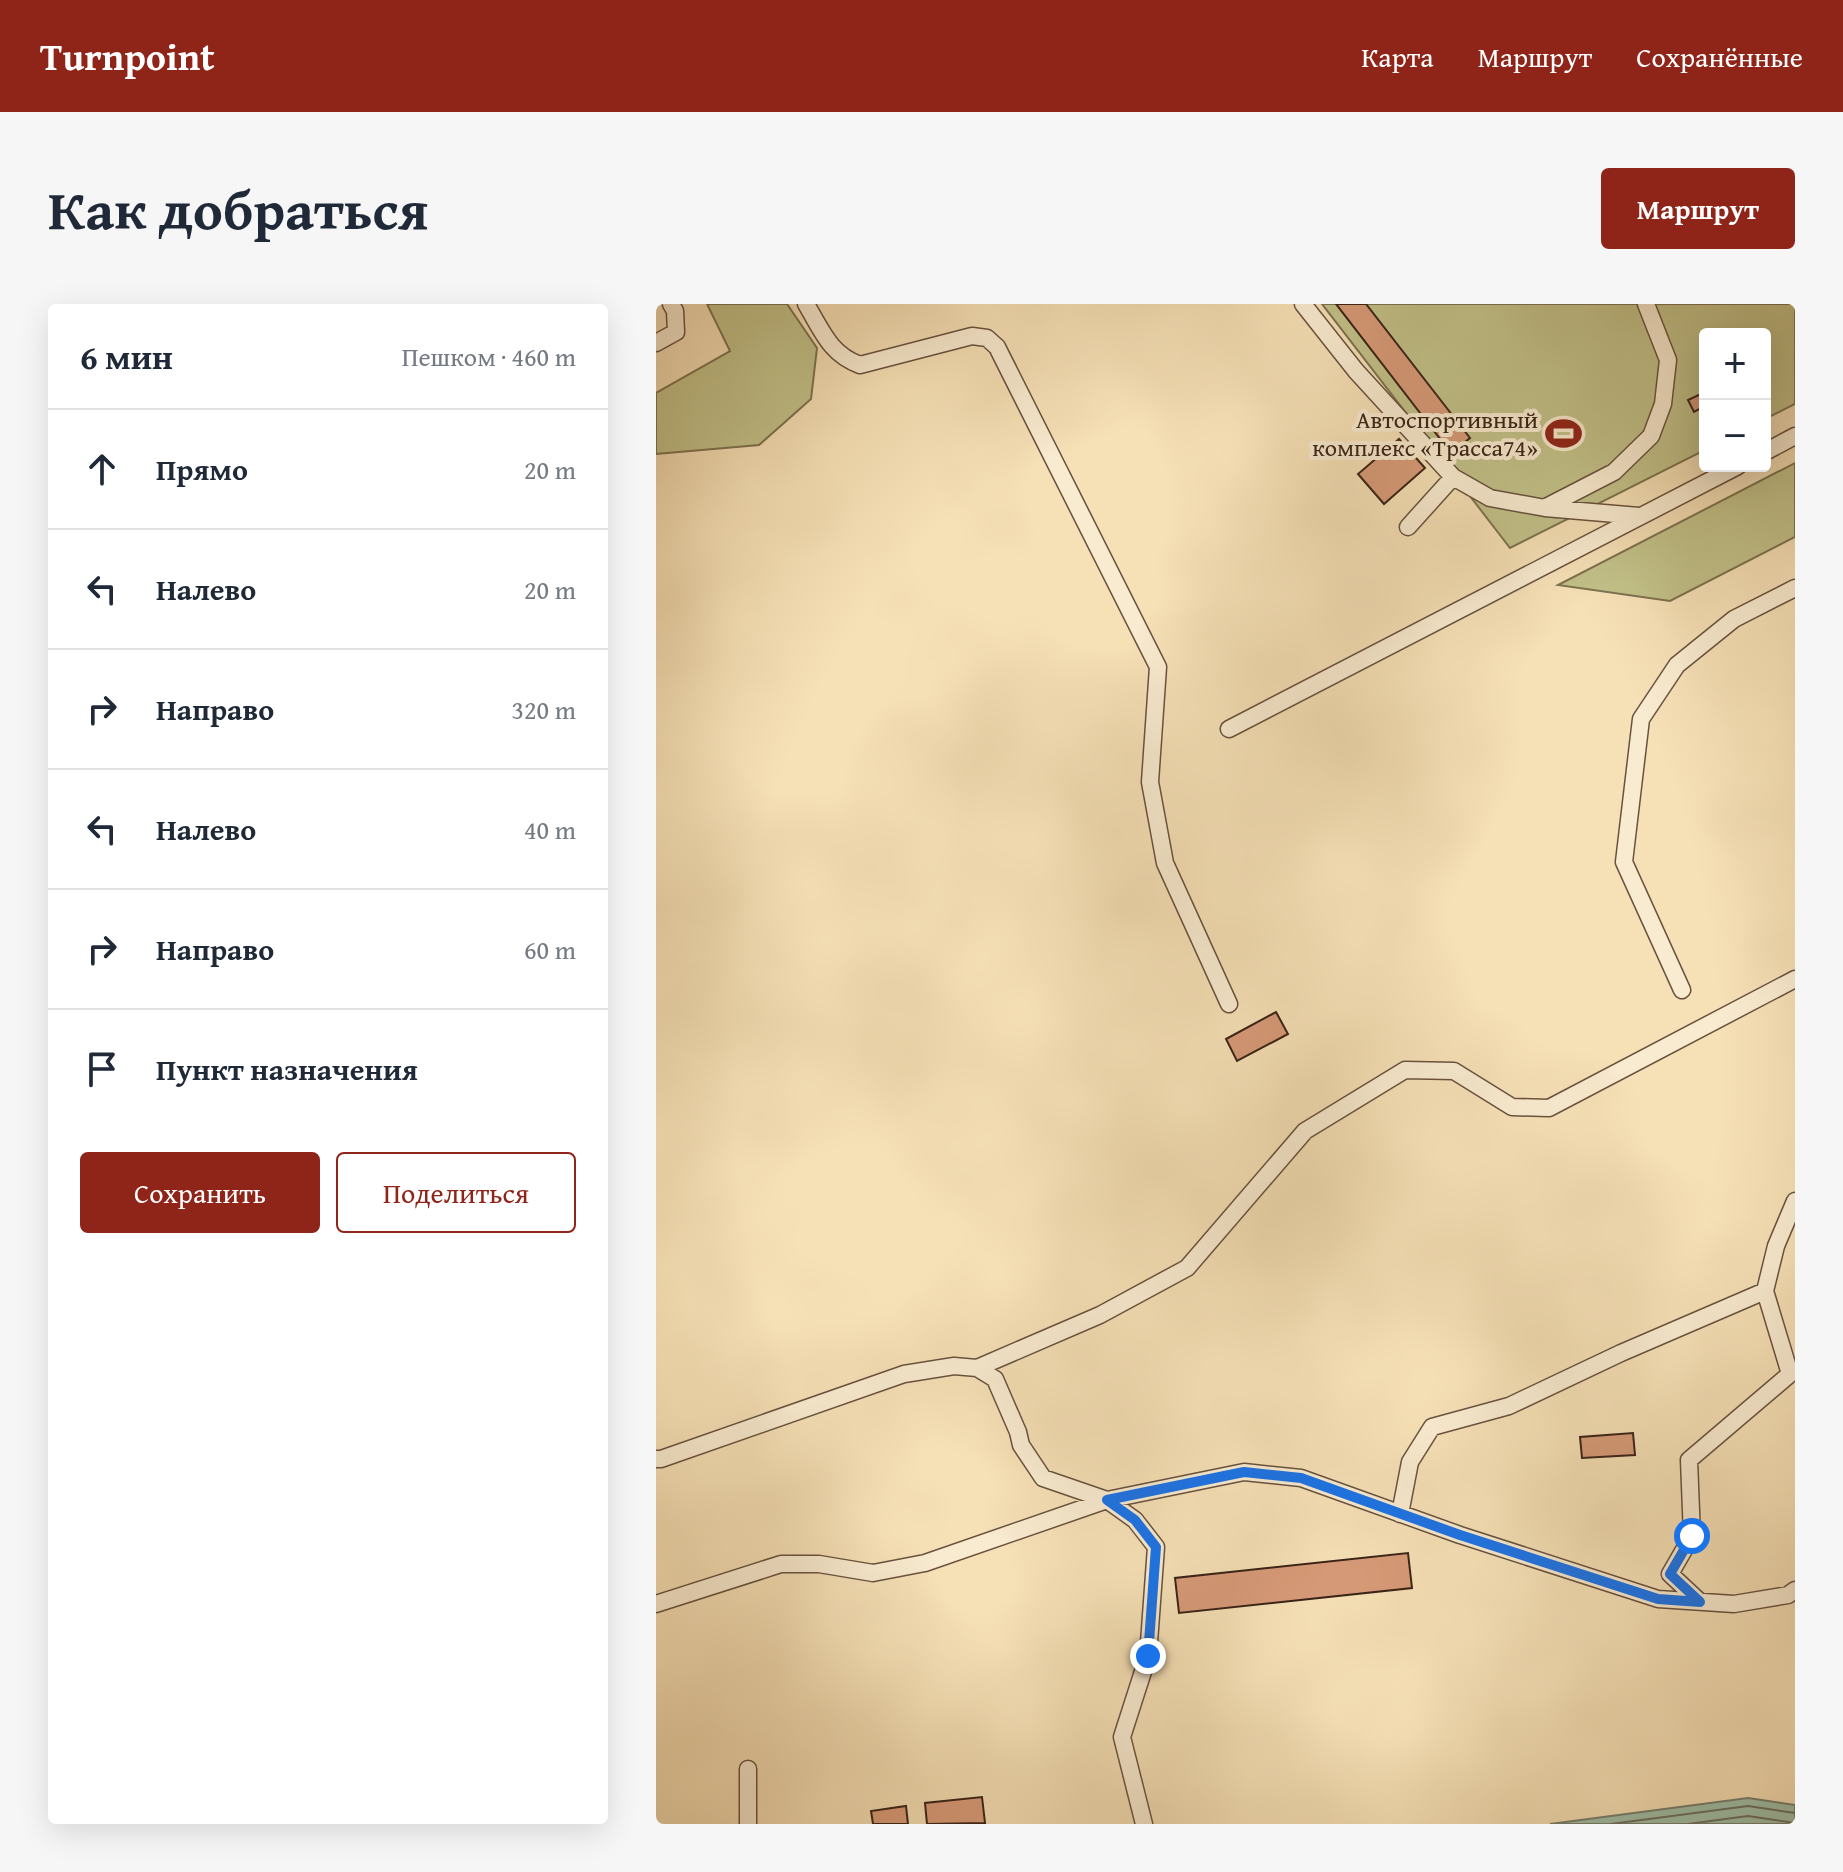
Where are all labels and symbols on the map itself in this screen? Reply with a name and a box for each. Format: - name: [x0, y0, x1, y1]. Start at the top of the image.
- place label: Автоспортивный комплекс «Трасса74»: [1312, 402, 1538, 465]
- sports icon: Автоспортивный комплекс «Трасса74»: [1545, 415, 1583, 453]
- route start: [1674, 1518, 1710, 1554]
- route end: [1130, 1638, 1166, 1674]

